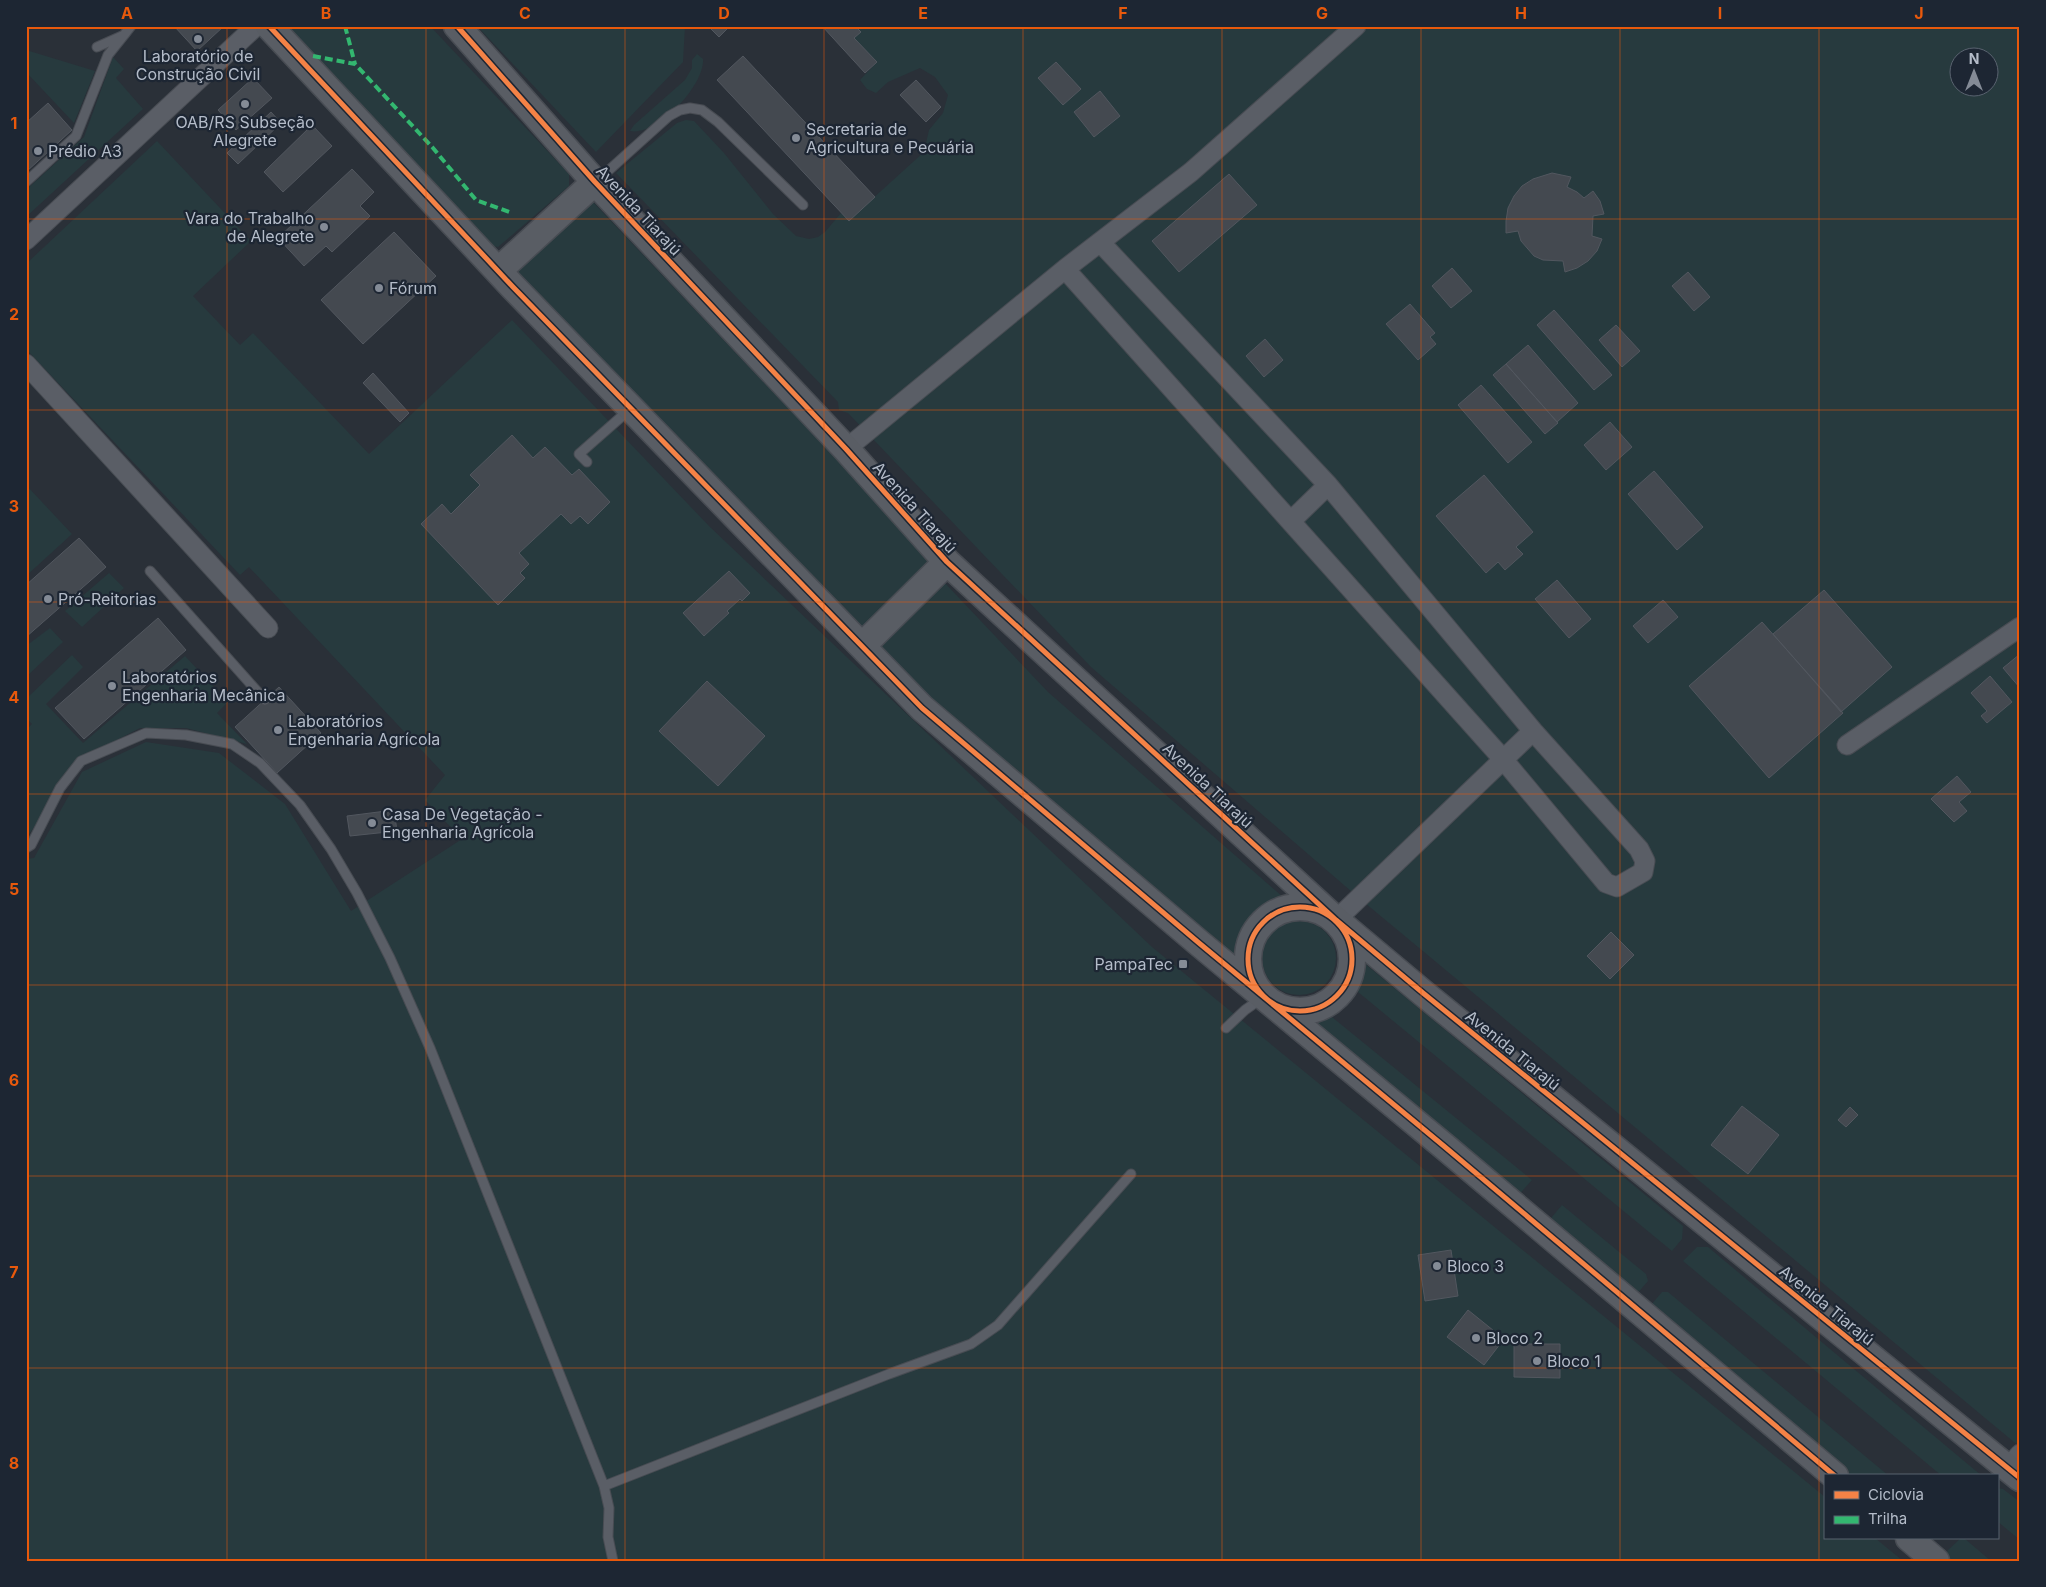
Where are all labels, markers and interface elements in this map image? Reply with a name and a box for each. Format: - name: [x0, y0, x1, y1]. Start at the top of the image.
- text: A: [121, 3, 133, 23]
- text: B: [321, 3, 331, 23]
- text: C: [519, 3, 531, 23]
- text: D: [718, 3, 730, 23]
- text: E: [918, 3, 928, 23]
- text: F: [1118, 3, 1128, 23]
- text: G: [1316, 3, 1328, 23]
- text: H: [1515, 3, 1527, 23]
- text: I: [1718, 3, 1722, 23]
- text: J: [1914, 3, 1924, 23]
- marker: Laboratório de Construção Civil: [192, 33, 204, 45]
- place label: Laboratório de Construção Civil: [136, 46, 260, 84]
- north arrow: [1948, 48, 1998, 98]
- text: N: [1969, 50, 1979, 67]
- marker: OAB/RS Subseção Alegrete: [239, 98, 251, 110]
- place label: OAB/RS Subseção Alegrete: [175, 112, 315, 150]
- text: 1: [11, 113, 17, 133]
- place label: Secretaria de Agricultura e Pecuária: [806, 119, 974, 157]
- marker: Secretaria de Agricultura e Pecuária: [790, 132, 802, 144]
- place label: Prédio A3: [48, 141, 122, 161]
- marker: Prédio A3: [32, 145, 44, 157]
- street label: Avenida Tiarajú: [592, 161, 686, 259]
- place label: Vara do Trabalho de Alegrete: [185, 208, 314, 246]
- marker: Vara do Trabalho de Alegrete: [318, 221, 330, 233]
- place label: Fórum: [389, 278, 437, 298]
- marker: Fórum: [373, 282, 385, 294]
- text: 2: [9, 304, 19, 324]
- street label: Avenida Tiarajú: [869, 457, 961, 557]
- text: 3: [9, 496, 19, 516]
- place label: Pró-Reitorias: [58, 589, 156, 609]
- marker: Pró-Reitorias: [42, 593, 54, 605]
- place label: Laboratórios Engenharia Mecânica: [122, 667, 285, 705]
- marker: Laboratórios Engenharia Mecânica: [106, 680, 118, 692]
- text: 4: [9, 687, 20, 707]
- place label: Laboratórios Engenharia Agrícola: [288, 711, 440, 749]
- marker: Laboratórios Engenharia Agrícola: [272, 724, 284, 736]
- street label: Avenida Tiarajú: [1159, 738, 1257, 832]
- place label: Casa De Vegetação - Engenharia Agrícola: [382, 804, 543, 842]
- marker: Casa De Vegetação - Engenharia Agrícola: [366, 817, 378, 829]
- text: 5: [9, 879, 19, 899]
- place label: PampaTec: [1094, 954, 1173, 974]
- marker: PampaTec: [1177, 958, 1189, 970]
- street label: Avenida Tiarajú: [1462, 1006, 1564, 1094]
- text: 6: [9, 1070, 19, 1090]
- place label: Bloco 3: [1447, 1256, 1504, 1276]
- marker: Bloco 3: [1431, 1260, 1443, 1272]
- street label: Avenida Tiarajú: [1776, 1261, 1878, 1349]
- text: 7: [9, 1262, 19, 1282]
- place label: Bloco 2: [1486, 1328, 1543, 1348]
- marker: Bloco 2: [1470, 1332, 1482, 1344]
- place label: Bloco 1: [1547, 1351, 1601, 1371]
- marker: Bloco 1: [1531, 1355, 1543, 1367]
- text: 8: [9, 1453, 19, 1473]
- legend: [1824, 1474, 1998, 1540]
- text: Ciclovia: [1868, 1485, 1924, 1504]
- text: Trilha: [1868, 1509, 1907, 1528]

